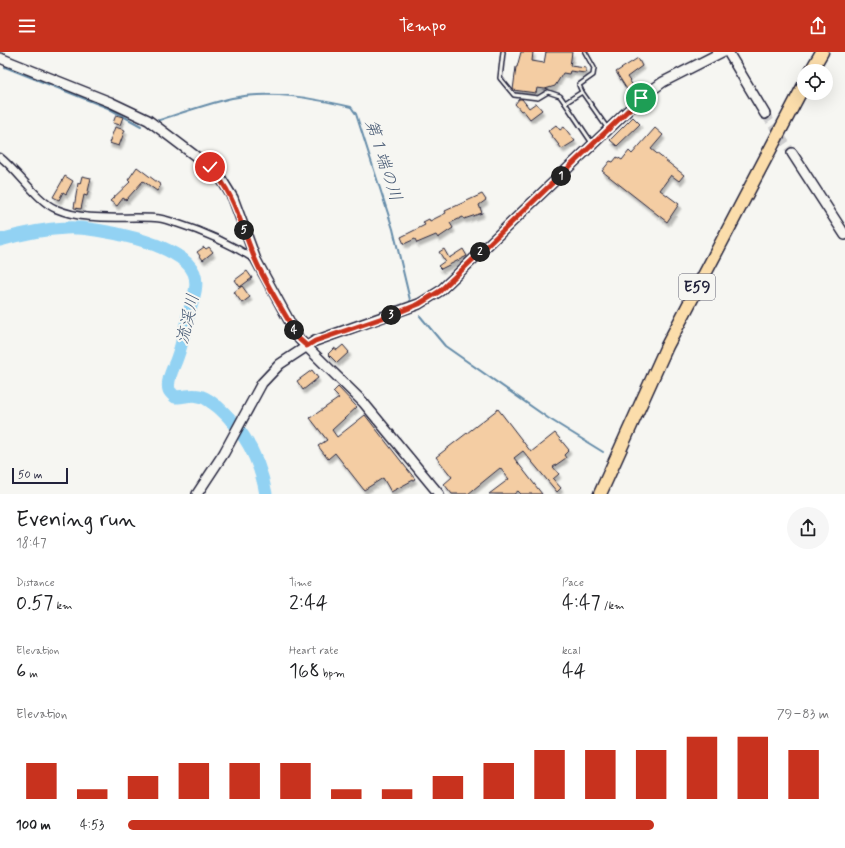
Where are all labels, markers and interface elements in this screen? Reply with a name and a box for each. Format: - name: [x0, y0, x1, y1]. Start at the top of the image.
- text: Tempo: [399, 14, 446, 38]
- icon: menu: [16, 15, 38, 37]
- icon: share: [807, 15, 829, 37]
- map controls: [797, 64, 833, 100]
- button: locate: [797, 64, 833, 100]
- pin: [624, 81, 658, 115]
- icon: arrive: [630, 87, 652, 109]
- water label: 第１端の川: [359, 116, 407, 204]
- pin: [193, 150, 227, 184]
- icon: check: [199, 156, 221, 178]
- pin: 1: [551, 166, 571, 186]
- text: 1: [559, 169, 563, 183]
- pin: 5: [234, 220, 254, 240]
- text: 5: [241, 223, 247, 237]
- pin: 2: [470, 242, 490, 262]
- text: 2: [477, 245, 483, 259]
- road number: E59: [679, 274, 715, 300]
- water label: 流渓川: [172, 292, 204, 347]
- pin: 3: [381, 305, 401, 325]
- text: 3: [389, 308, 393, 322]
- pin: 4: [284, 320, 304, 340]
- text: 4: [291, 323, 297, 337]
- scale bar: [12, 466, 68, 485]
- text: 50 m: [18, 468, 43, 482]
- text: Evening run: [16, 506, 136, 534]
- button: share: [787, 507, 829, 549]
- text: 18:47: [16, 535, 47, 552]
- text: Distance: [16, 576, 55, 590]
- text: Time: [289, 576, 312, 590]
- text: Pace: [562, 576, 584, 590]
- text: 0.57: [16, 590, 53, 617]
- text: 2:44: [289, 590, 328, 617]
- text: 4:47: [562, 590, 601, 617]
- text: km: [53, 599, 72, 613]
- text: /km: [601, 599, 625, 613]
- text: Elevation: [16, 644, 59, 658]
- text: Heart rate: [289, 644, 338, 658]
- text: kcal: [562, 644, 580, 658]
- text: 6: [16, 658, 26, 685]
- text: 168: [289, 658, 320, 685]
- text: 44: [562, 658, 586, 685]
- text: m: [26, 667, 38, 681]
- text: bpm: [320, 667, 345, 681]
- text: Elevation: [16, 706, 67, 723]
- text: 79–83 m: [777, 706, 829, 723]
- text: 100 m: [16, 817, 51, 834]
- text: 4:53: [80, 817, 104, 834]

